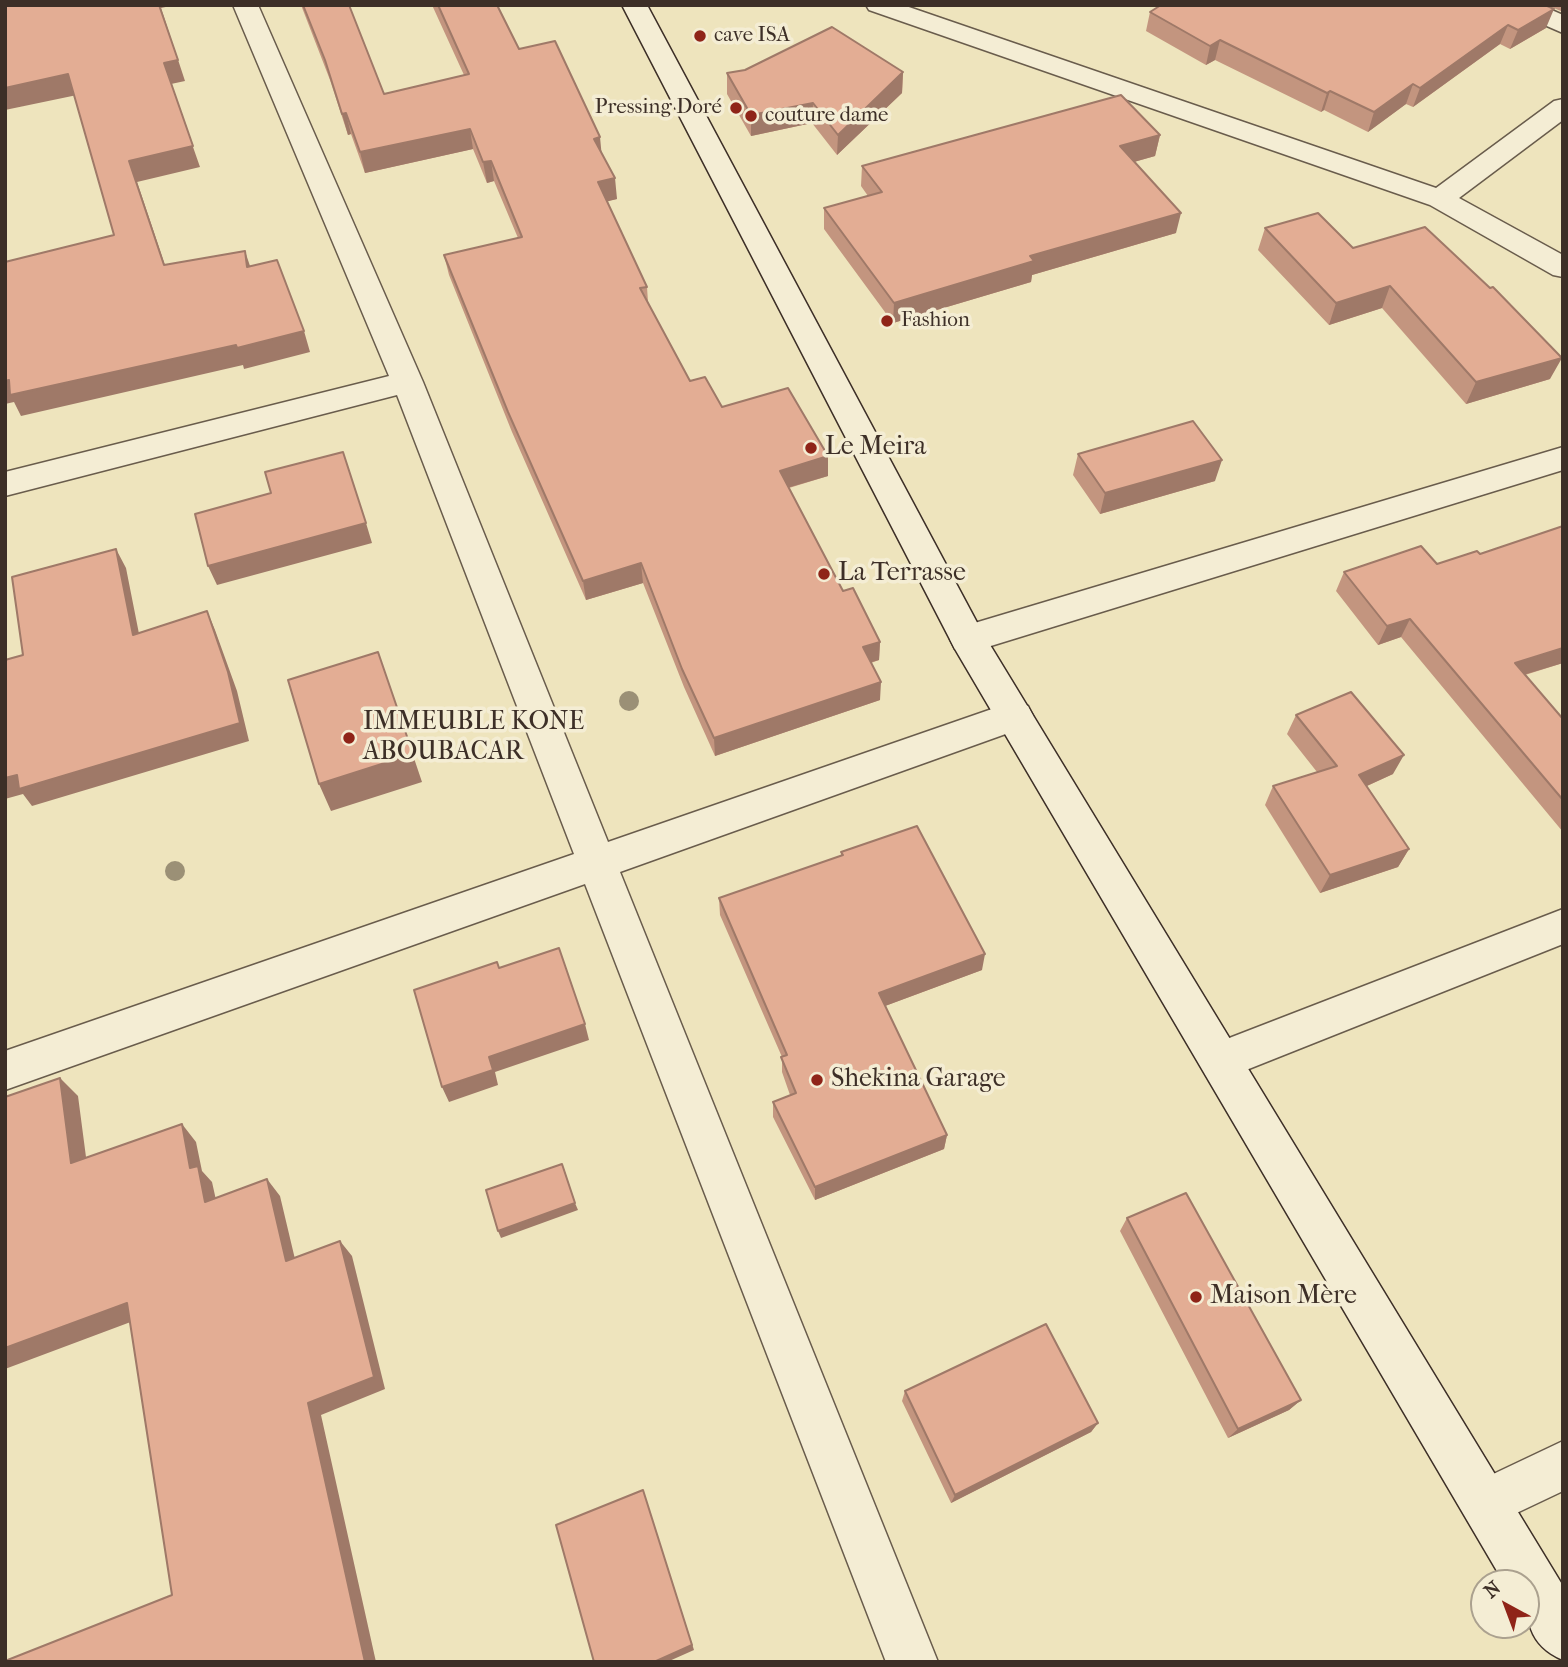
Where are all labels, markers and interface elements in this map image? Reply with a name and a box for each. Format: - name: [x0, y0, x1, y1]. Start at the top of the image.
- place label: cave ISA: [714, 23, 790, 49]
- marker: cave ISA: [692, 28, 708, 44]
- place label: Pressing Doré: [595, 95, 722, 121]
- marker: Pressing Doré: [728, 100, 744, 116]
- place label: couture dame: [765, 103, 889, 129]
- marker: couture dame: [743, 108, 759, 124]
- place label: Fashion: [901, 308, 970, 334]
- marker: Fashion: [879, 313, 895, 329]
- place label: Le Meira: [825, 432, 926, 464]
- marker: Le Meira: [803, 440, 819, 456]
- place label: La Terrasse: [838, 558, 966, 590]
- marker: La Terrasse: [816, 566, 832, 582]
- place label: IMMEUBLE KONE ABOUBACAR: [363, 707, 584, 768]
- marker: IMMEUBLE KONE ABOUBACAR: [341, 730, 357, 746]
- place label: Shekina Garage: [831, 1064, 1006, 1096]
- marker: Shekina Garage: [809, 1072, 825, 1088]
- place label: Maison Mère: [1210, 1281, 1357, 1313]
- marker: Maison Mère: [1188, 1289, 1204, 1305]
- north arrow: [1470, 1569, 1540, 1639]
- text: N: [1480, 1577, 1505, 1603]

